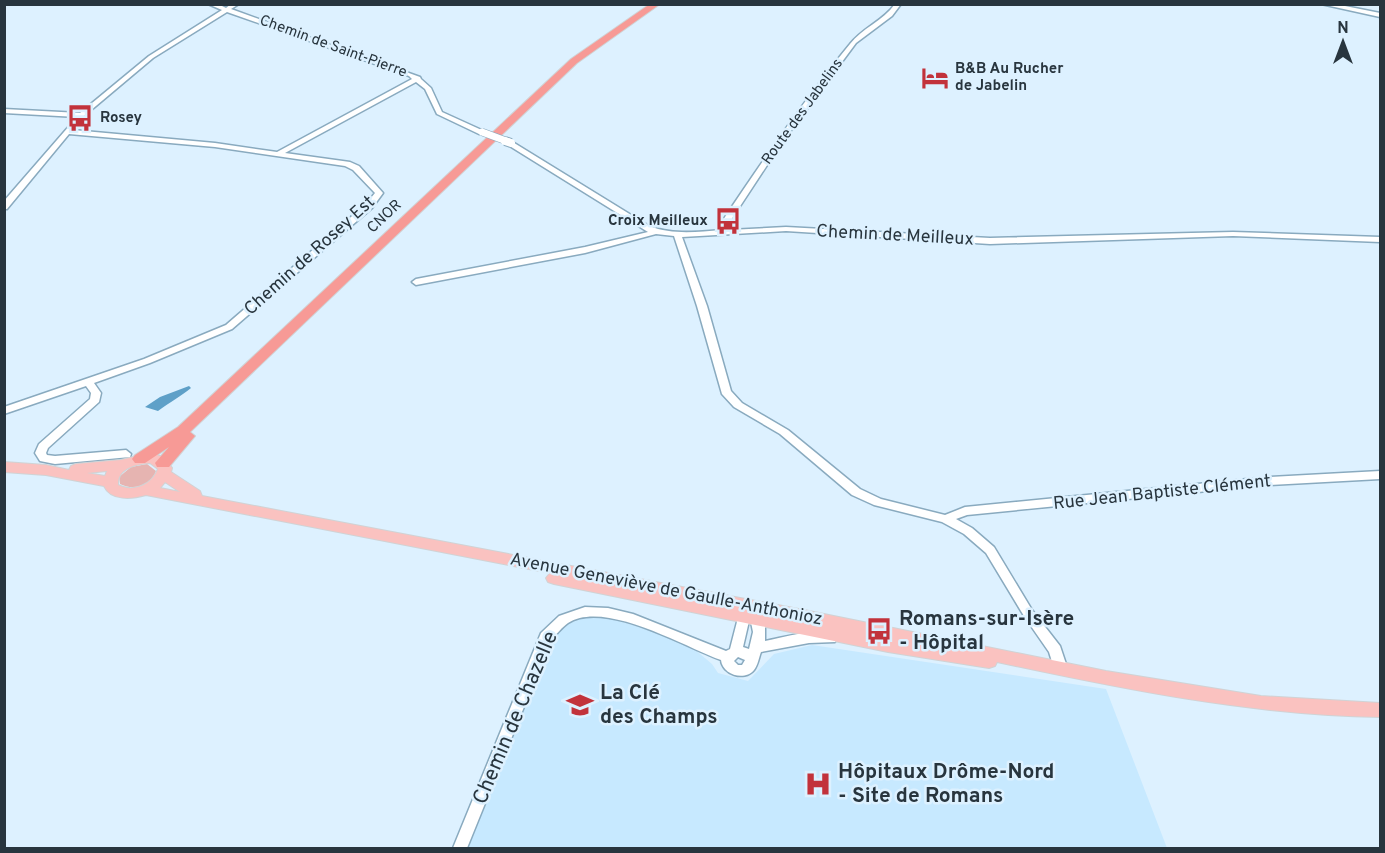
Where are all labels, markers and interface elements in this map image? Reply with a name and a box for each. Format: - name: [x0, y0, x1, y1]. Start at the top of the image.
- street label: Chemin de Saint-Pierre: [257, 11, 409, 83]
- north arrow: [1313, 12, 1373, 72]
- text: N: [1337, 19, 1349, 39]
- street label: Route des Jabelins: [758, 55, 848, 169]
- place label: B&B Au Rucher de Jabelin: [955, 60, 1064, 96]
- hotel icon: B&B Au Rucher de Jabelin: [920, 63, 950, 93]
- bus stop icon: Rosey: [65, 103, 95, 133]
- place label: Rosey: [100, 109, 143, 128]
- street label: Chemin de Rosey Est: [240, 191, 380, 321]
- street label: CNOR: [364, 196, 406, 238]
- bus stop icon: Croix Meilleux: [713, 206, 743, 236]
- place label: Croix Meilleux: [608, 212, 708, 231]
- street label: Chemin de Meilleux: [816, 220, 974, 252]
- street label: Rue Jean Baptiste Clément: [1052, 470, 1272, 516]
- street label: Avenue Geneviève de Gaulle-Anthonioz: [508, 548, 824, 632]
- place label: Romans-sur-Isère - Hôpital: [899, 606, 1074, 657]
- bus stop icon: Romans-sur-Isère - Hôpital: [864, 616, 894, 646]
- street label: Chemin de Chazelle: [467, 627, 565, 809]
- place label: La Clé des Champs: [600, 680, 718, 731]
- school or university icon: La Clé des Champs: [565, 690, 595, 720]
- place label: Hôpitaux Drôme-Nord - Site de Romans: [838, 759, 1055, 810]
- hospital icon: Hôpitaux Drôme-Nord - Site de Romans: [803, 769, 833, 799]

